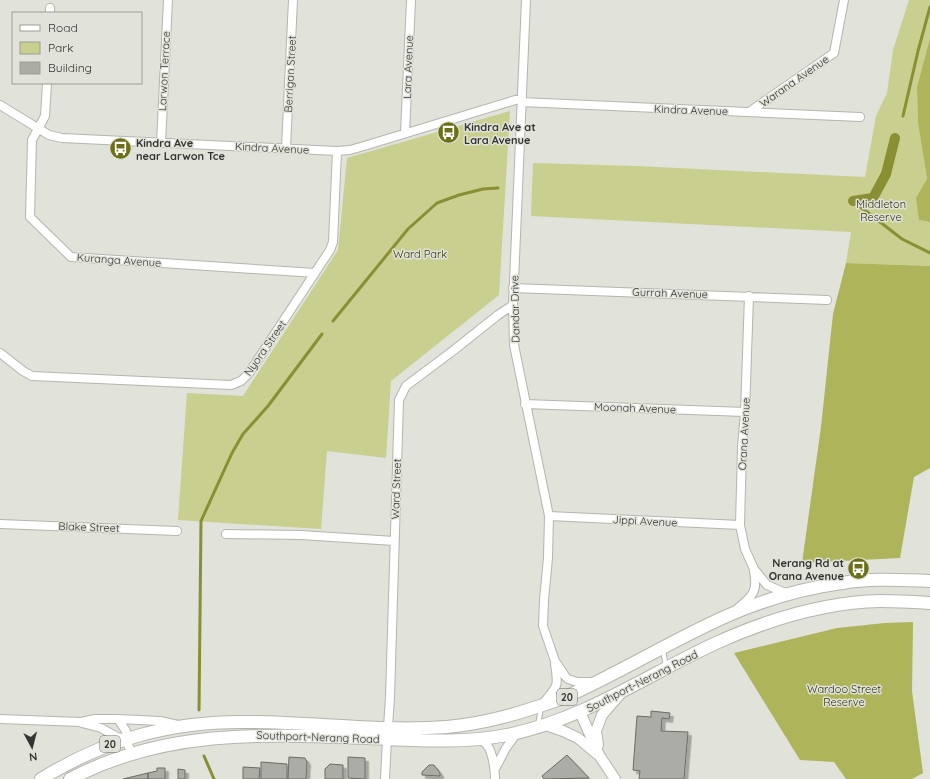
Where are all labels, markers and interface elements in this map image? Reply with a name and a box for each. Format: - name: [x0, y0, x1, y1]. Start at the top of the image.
- legend: [12, 12, 142, 84]
- text: Road: [48, 20, 78, 35]
- street label: Larwon Terrace: [155, 31, 173, 111]
- street label: Berrigan Street: [281, 35, 299, 113]
- street label: Lara Avenue: [400, 35, 416, 99]
- text: Park: [48, 40, 73, 55]
- street label: Warana Avenue: [757, 52, 831, 110]
- text: Building: [48, 60, 92, 75]
- street label: Kindra Avenue: [654, 102, 728, 118]
- bus stop icon: Kindra Ave at Lara Avenue: [436, 120, 462, 146]
- place label: Kindra Ave at Lara Avenue: [464, 120, 536, 147]
- bus stop icon: Kindra Ave near Larwon Tce: [108, 136, 134, 162]
- place label: Kindra Ave near Larwon Tce: [136, 136, 225, 163]
- street label: Kindra Avenue: [235, 139, 309, 157]
- park label: Middleton Reserve: [856, 197, 906, 224]
- park label: Ward Park: [393, 247, 447, 261]
- street label: Kuranga Avenue: [76, 250, 162, 270]
- street label: Dandar Drive: [507, 275, 523, 343]
- street label: Gurrah Avenue: [632, 285, 708, 301]
- street label: Nyora Street: [241, 317, 289, 379]
- street label: Orana Avenue: [735, 397, 753, 471]
- street label: Moonah Avenue: [594, 400, 676, 416]
- street label: Ward Street: [388, 458, 404, 520]
- street label: Jippi Avenue: [612, 512, 678, 530]
- street label: Blake Street: [58, 519, 120, 535]
- place label: Nerang Rd at Orana Avenue: [769, 556, 844, 583]
- bus stop icon: Nerang Rd at Orana Avenue: [846, 556, 872, 582]
- street label: Southport-Nerang Road: [584, 647, 700, 715]
- park label: Wardoo Street Reserve: [807, 682, 881, 709]
- road number: 20: [557, 689, 577, 705]
- north arrow: [12, 727, 52, 767]
- street label: Southport-Nerang Road: [256, 728, 380, 746]
- road number: 20: [100, 736, 120, 752]
- text: N: [28, 749, 38, 764]

